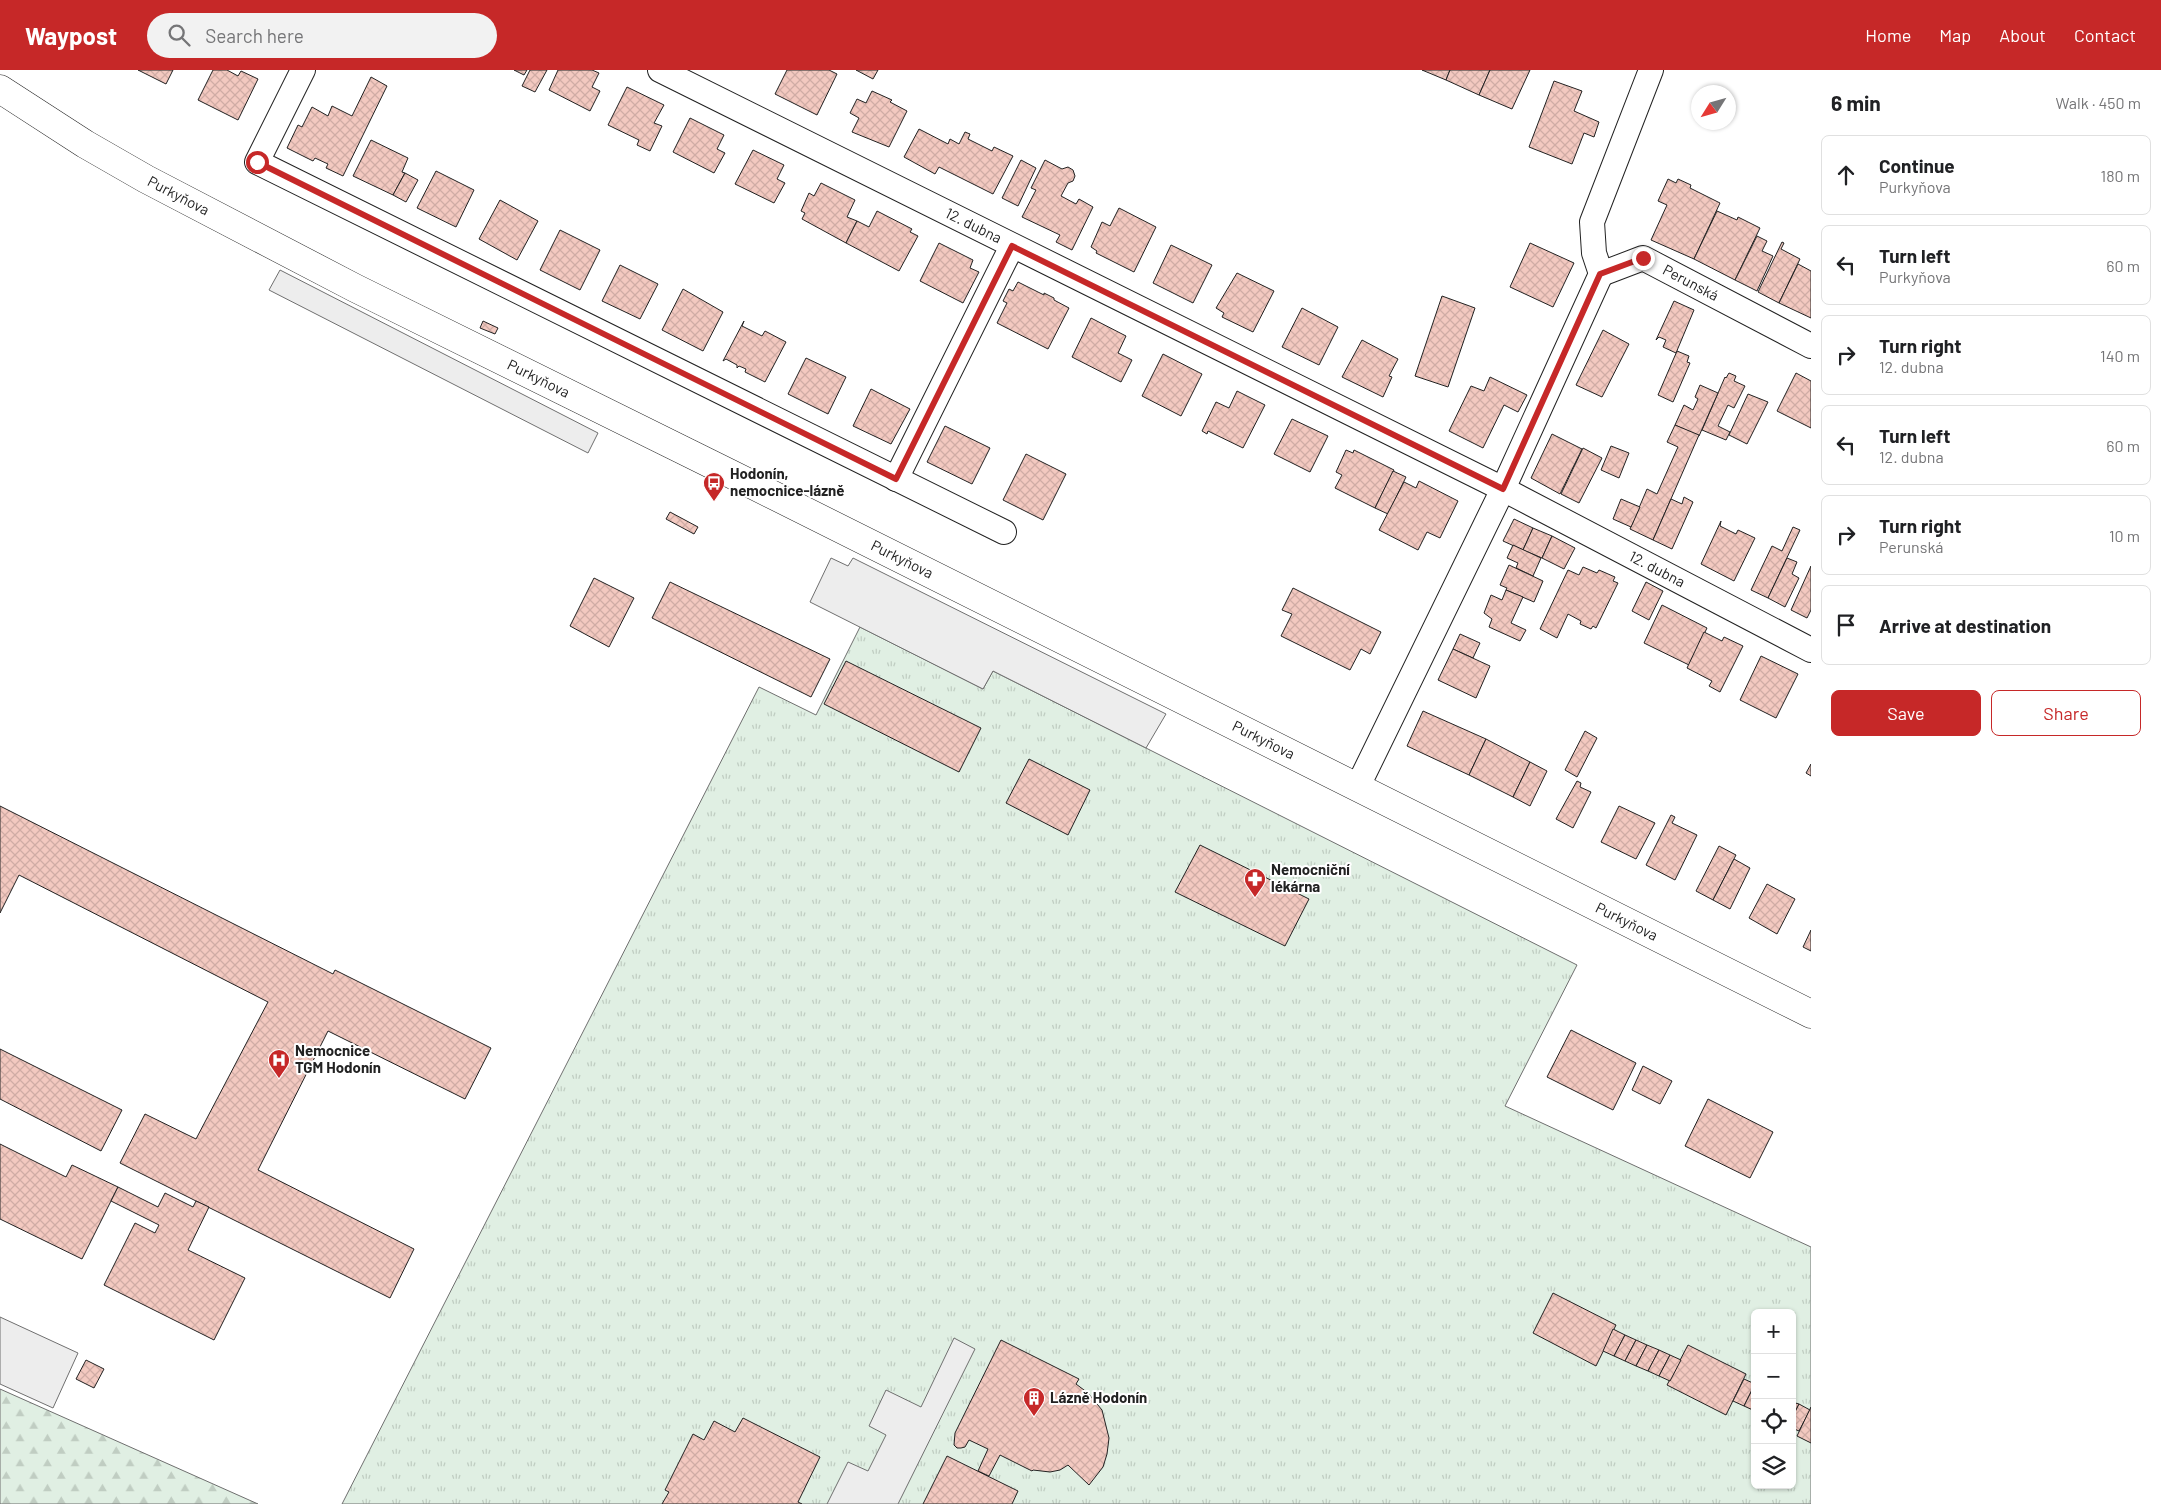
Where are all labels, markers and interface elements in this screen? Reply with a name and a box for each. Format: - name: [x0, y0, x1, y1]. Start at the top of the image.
- search box: [147, 13, 497, 58]
- text: Waypost: [25, 21, 117, 50]
- icon: search: [165, 21, 193, 49]
- text: Search here: [205, 24, 304, 47]
- text: Home: [1865, 24, 1911, 46]
- text: Map: [1939, 24, 1971, 46]
- text: About: [1999, 24, 2046, 46]
- text: Contact: [2074, 24, 2136, 46]
- north arrow: [1691, 85, 1736, 130]
- text: 6 min: [1831, 90, 1881, 115]
- text: Walk · 450 m: [2056, 93, 2141, 112]
- route start: [246, 151, 269, 174]
- text: Continue: [1879, 154, 1955, 177]
- icon: ahead: [1832, 161, 1860, 189]
- text: 180 m: [2101, 166, 2140, 185]
- street label: Purkyňova: [145, 171, 213, 219]
- text: Purkyňova: [1879, 177, 1951, 196]
- street label: 12. dubna: [943, 203, 1005, 246]
- text: Turn left: [1879, 244, 1950, 267]
- route end: [1632, 247, 1655, 270]
- icon: left: [1832, 251, 1860, 279]
- text: 60 m: [2106, 256, 2140, 275]
- street label: Perunská: [1660, 260, 1722, 304]
- text: Purkyňova: [1879, 267, 1951, 286]
- text: Turn right: [1879, 334, 1961, 357]
- icon: right: [1832, 341, 1860, 369]
- text: 140 m: [2100, 346, 2140, 365]
- street label: Purkyňova: [505, 355, 573, 401]
- text: 12. dubna: [1879, 357, 1944, 376]
- text: Turn left: [1879, 424, 1950, 447]
- icon: left: [1832, 431, 1860, 459]
- text: 60 m: [2106, 436, 2140, 455]
- text: 12. dubna: [1879, 447, 1944, 466]
- place label: Hodonín, nemocnice-lázně: [730, 464, 844, 499]
- bus stop icon: Hodonín, nemocnice-lázně: [702, 471, 726, 502]
- text: Turn right: [1879, 514, 1961, 537]
- icon: right: [1832, 521, 1860, 549]
- text: 10 m: [2109, 526, 2140, 545]
- street label: Purkyňova: [868, 536, 937, 582]
- text: Perunská: [1879, 537, 1943, 556]
- street label: 12. dubna: [1626, 547, 1688, 591]
- icon: arrive: [1832, 611, 1860, 639]
- text: Arrive at destination: [1879, 614, 2051, 637]
- button: Save: [1831, 690, 1981, 736]
- button: Share: [1991, 690, 2141, 736]
- street label: Purkyňova: [1230, 716, 1298, 762]
- place label: Nemocniční lékárna: [1271, 860, 1350, 895]
- pharmacy icon: Nemocniční lékárna: [1243, 867, 1267, 898]
- street label: Purkyňova: [1593, 898, 1661, 944]
- place label: Nemocnice TGM Hodonín: [295, 1041, 381, 1076]
- hospital icon: Nemocnice TGM Hodonín: [267, 1048, 291, 1079]
- map controls: [1751, 1309, 1796, 1489]
- button: +: [1751, 1309, 1796, 1354]
- button: −: [1751, 1354, 1796, 1399]
- building icon: Lázně Hodonín: [1022, 1386, 1046, 1417]
- place label: Lázně Hodonín: [1050, 1388, 1147, 1406]
- button: locate: [1751, 1399, 1796, 1444]
- button: layers: [1751, 1444, 1796, 1489]

